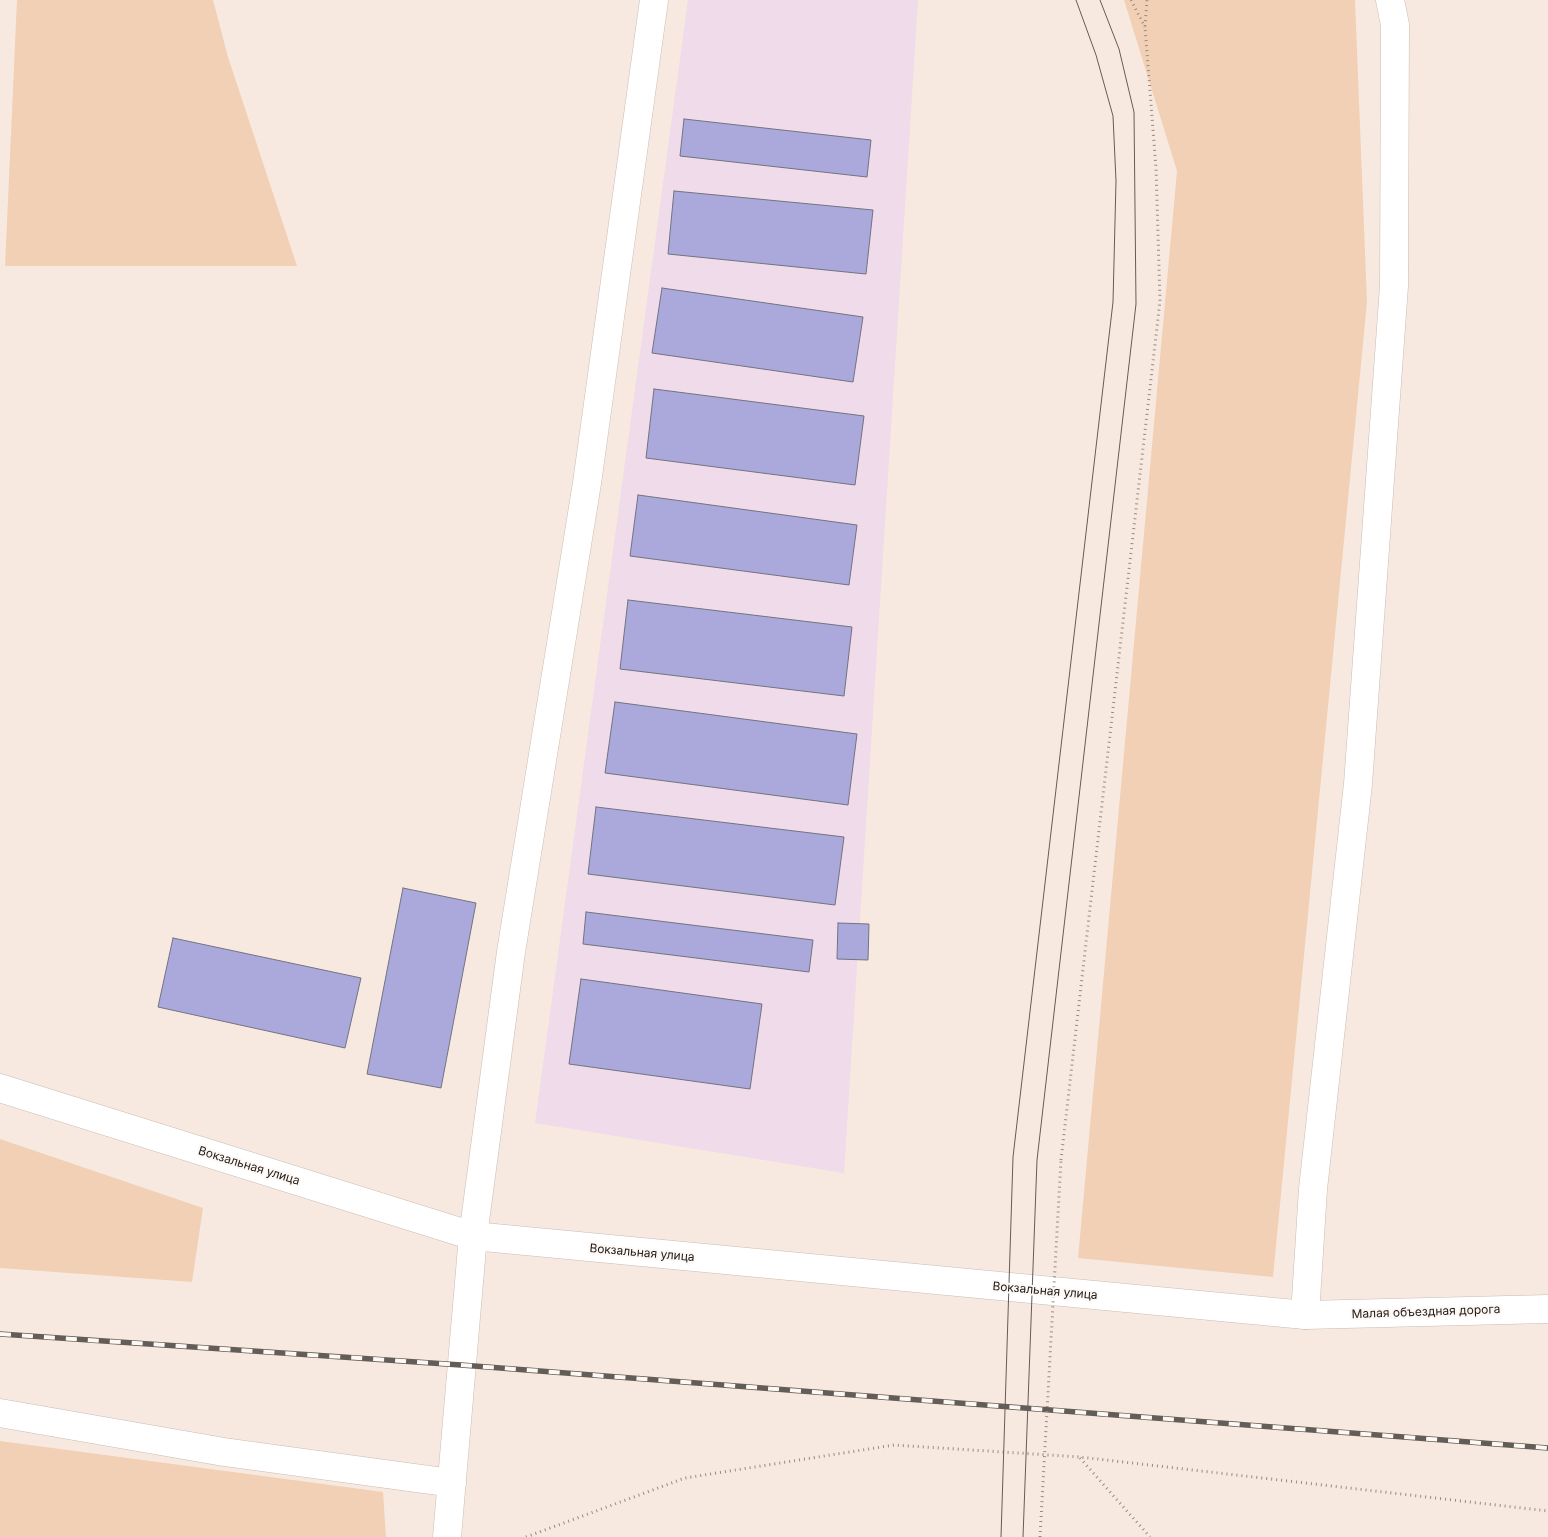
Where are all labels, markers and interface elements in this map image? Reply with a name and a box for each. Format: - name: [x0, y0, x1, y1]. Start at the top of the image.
- street label: Вокзальная улица: [196, 1144, 302, 1188]
- street label: Вокзальная улица: [589, 1241, 695, 1265]
- street label: Вокзальная улица: [992, 1279, 1098, 1303]
- street label: Малая объездная дорога: [1351, 1302, 1501, 1322]

